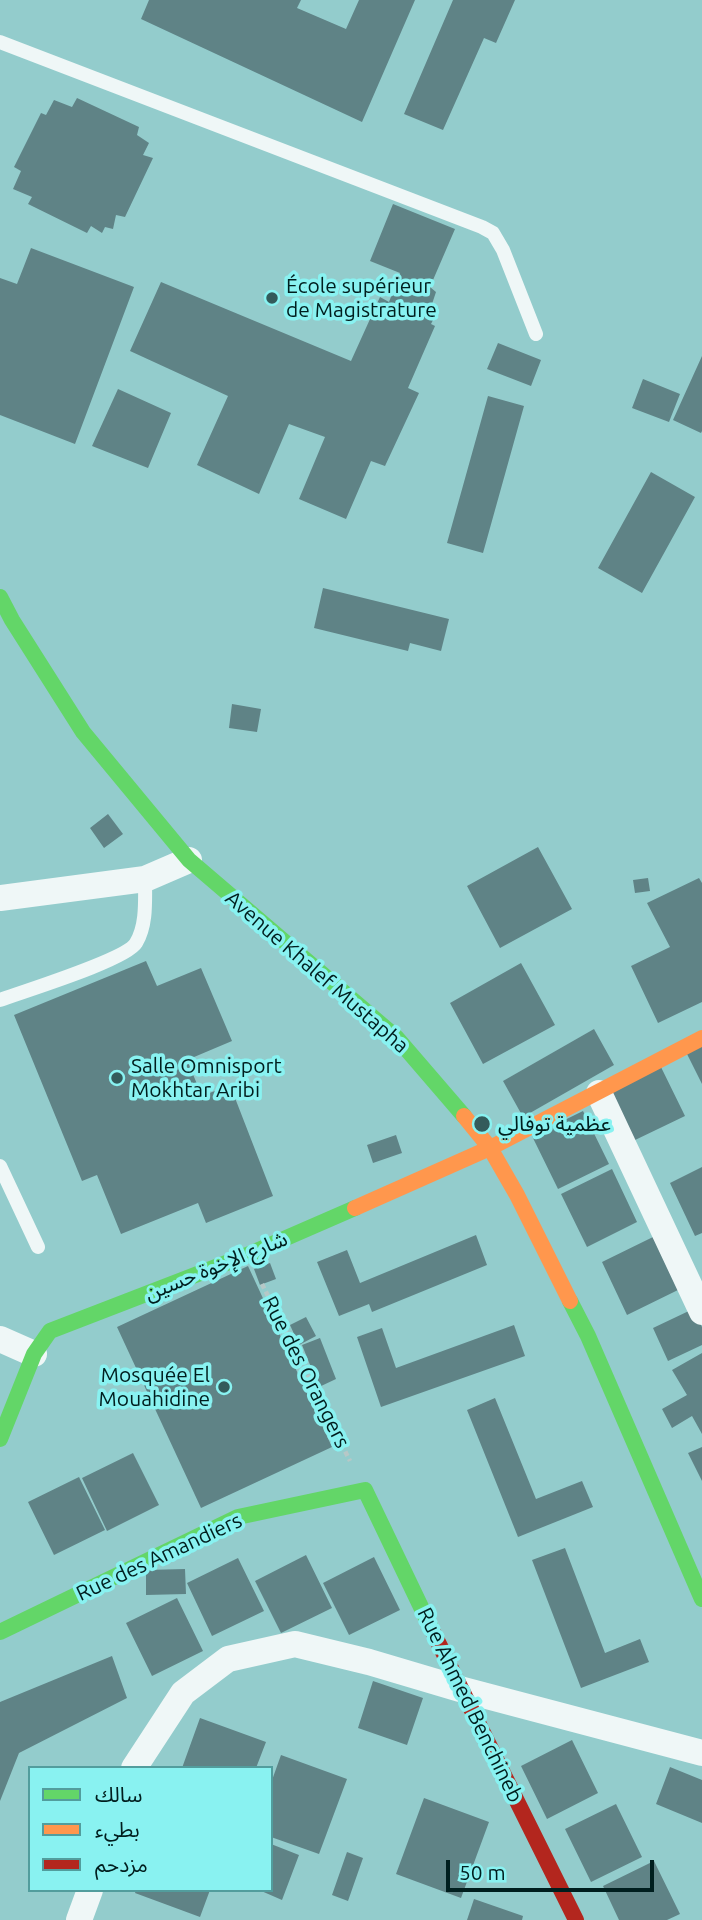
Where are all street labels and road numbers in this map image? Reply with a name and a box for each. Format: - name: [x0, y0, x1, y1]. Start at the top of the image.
- street label: Avenue Khalef Mustapha: [220, 886, 414, 1058]
- street label: شارع الإخوة حسين: [141, 1226, 291, 1306]
- street label: Rue des Orangers: [257, 1292, 355, 1452]
- street label: Rue des Amandiers: [72, 1508, 246, 1606]
- street label: Rue Ahmed Benchineb: [412, 1603, 528, 1807]

